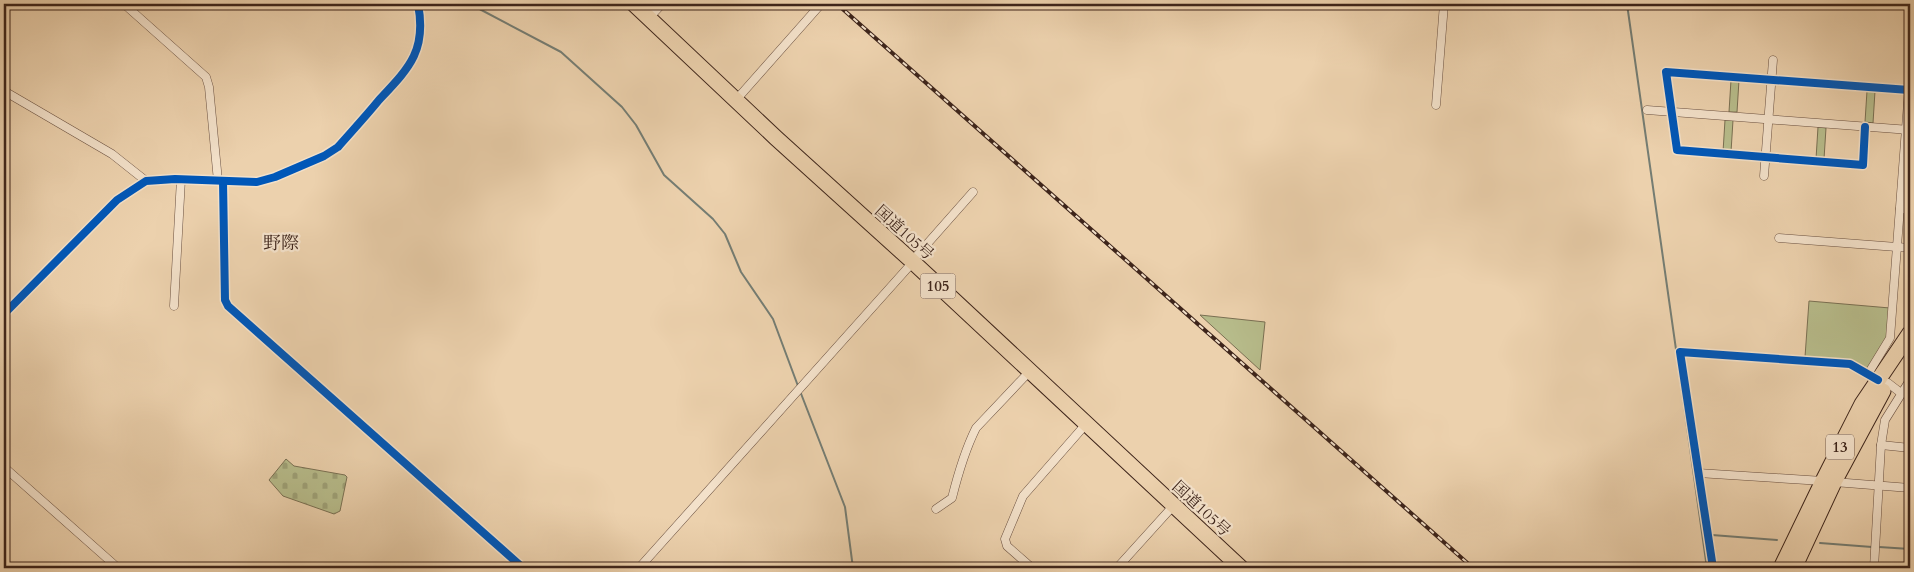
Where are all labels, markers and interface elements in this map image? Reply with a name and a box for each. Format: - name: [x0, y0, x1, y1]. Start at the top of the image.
- street label: 国道105号: [870, 200, 939, 265]
- district label: 野際: [263, 231, 299, 256]
- road number: 105: [920, 274, 956, 298]
- road number: 13: [1826, 434, 1854, 460]
- street label: 国道105号: [1167, 476, 1235, 542]

